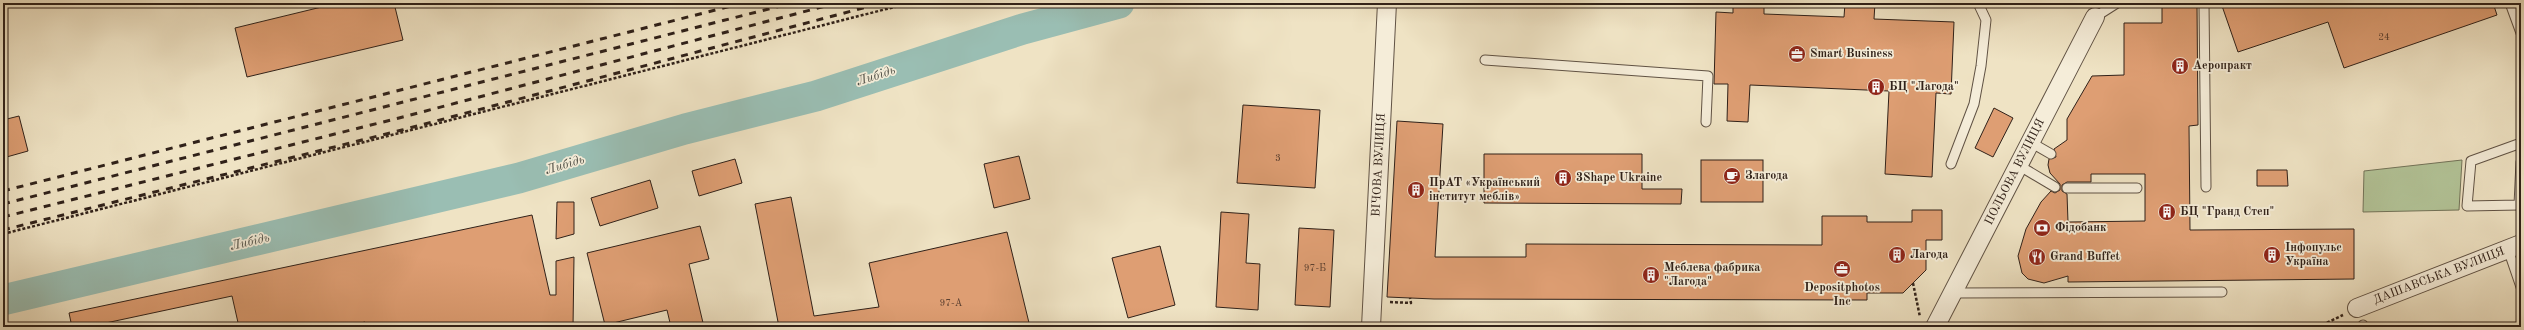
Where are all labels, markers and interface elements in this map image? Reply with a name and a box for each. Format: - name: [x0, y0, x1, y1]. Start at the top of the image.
- house number: 24: [2378, 32, 2390, 42]
- office icon: Smart Business: [1787, 44, 1807, 64]
- place label: Smart Business: [1810, 48, 1893, 60]
- building icon: Аеропракт: [2170, 56, 2190, 76]
- place label: Аеропракт: [2193, 60, 2252, 72]
- water label: Либідь: [855, 64, 897, 88]
- building icon: БЦ "Лагода": [1866, 77, 1886, 97]
- place label: БЦ "Лагода": [1889, 81, 1959, 93]
- street label: ВІЧОВА ВУЛИЦЯ: [1370, 113, 1388, 217]
- street label: ПОЛЬОВА ВУЛИЦЯ: [1983, 117, 2047, 227]
- water label: Либідь: [544, 153, 586, 177]
- house number: 3: [1275, 153, 1281, 163]
- cafe icon: Злагода: [1722, 166, 1742, 186]
- building icon: 3Shape Ukraine: [1553, 168, 1573, 188]
- place label: Злагода: [1745, 170, 1788, 182]
- place label: 3Shape Ukraine: [1576, 172, 1663, 184]
- place label: ПрАТ «Український інститут меблів»: [1429, 177, 1540, 203]
- building icon: ПрАТ «Український інститут меблів»: [1406, 180, 1426, 200]
- building icon: БЦ "Гранд Степ": [2157, 202, 2177, 222]
- place label: БЦ "Гранд Степ": [2180, 206, 2274, 218]
- bank icon: Фідобанк: [2032, 218, 2052, 238]
- place label: Фідобанк: [2055, 222, 2107, 234]
- water label: Либідь: [229, 231, 271, 253]
- place label: Інфопульс Україна: [2285, 242, 2342, 268]
- building icon: Лагода: [1887, 245, 1907, 265]
- building icon: Інфопульс Україна: [2262, 245, 2282, 265]
- street label: ДАШАВСЬКА ВУЛИЦЯ: [2372, 245, 2506, 307]
- restaurant icon: Grand Buffet: [2027, 247, 2047, 267]
- place label: Лагода: [1910, 249, 1948, 261]
- place label: Grand Buffet: [2050, 251, 2121, 263]
- office icon: Depositphotos Inc: [1832, 259, 1852, 279]
- place label: Меблева фабрика "Лагода": [1664, 262, 1760, 288]
- house number: 97-Б: [1304, 263, 1326, 273]
- building icon: Меблева фабрика "Лагода": [1641, 265, 1661, 285]
- place label: Depositphotos Inc: [1804, 282, 1880, 308]
- house number: 97-А: [940, 298, 963, 308]

